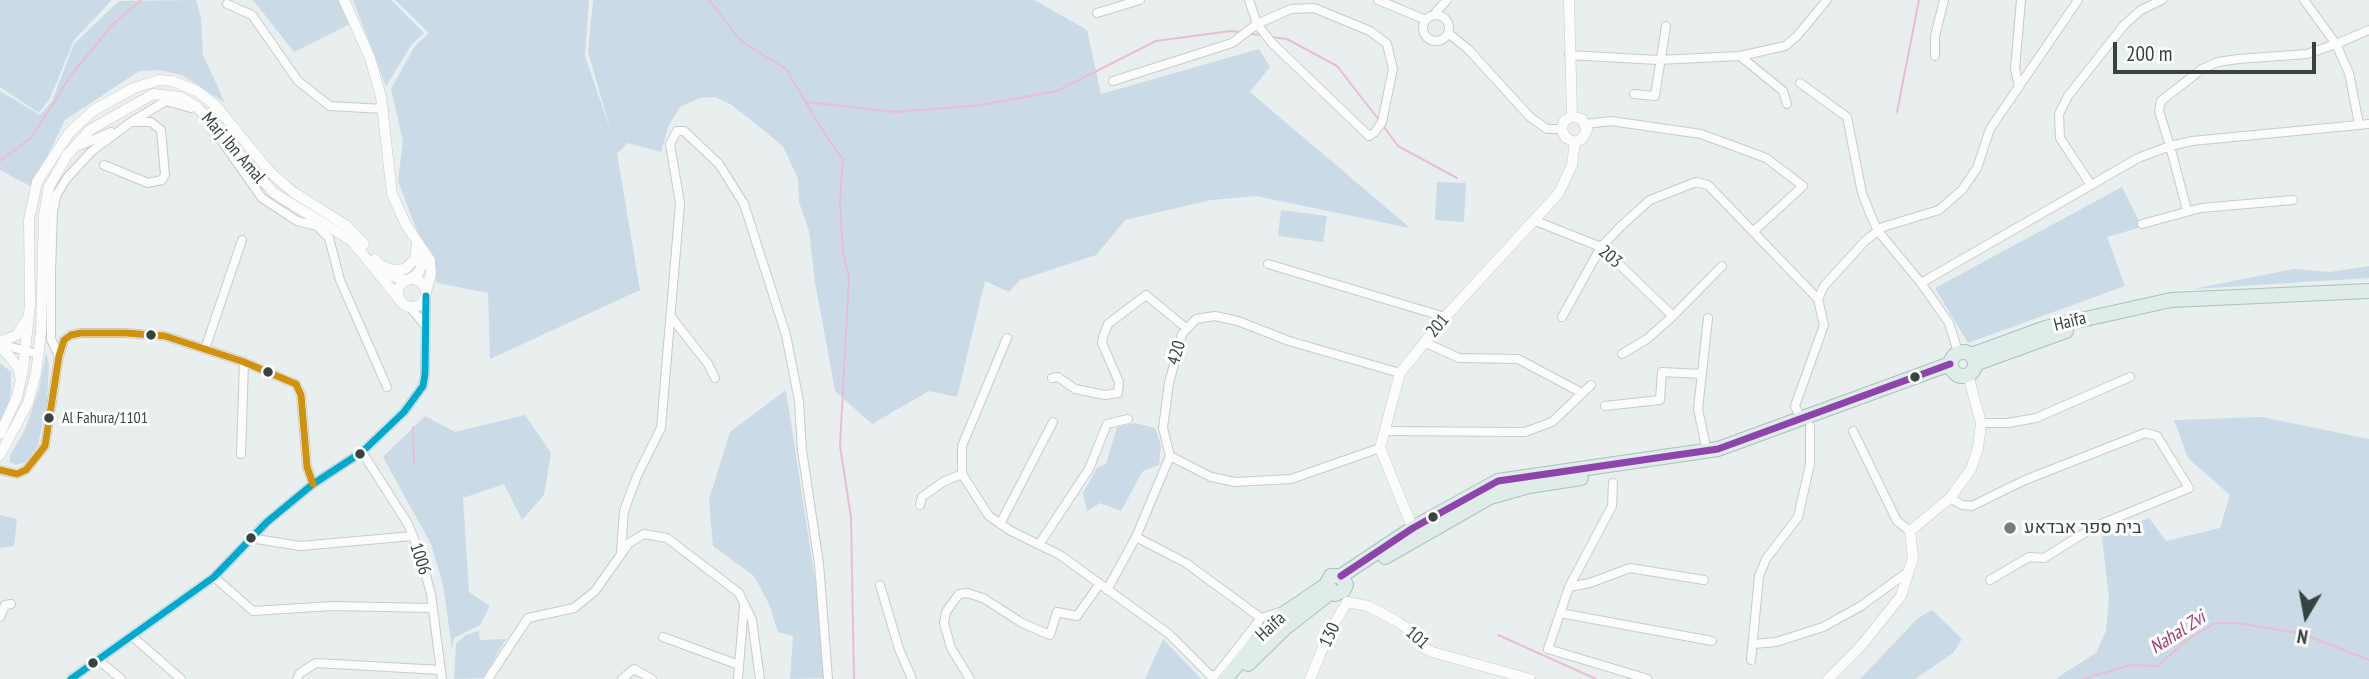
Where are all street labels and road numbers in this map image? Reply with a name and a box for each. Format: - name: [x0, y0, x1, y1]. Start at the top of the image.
- street label: Marj Ibn Amal: [196, 108, 270, 188]
- street label: 203: [1594, 241, 1626, 273]
- street label: Haifa: [2052, 308, 2088, 336]
- street label: 201: [1422, 310, 1454, 342]
- street label: 420: [1163, 338, 1191, 368]
- street label: 1006: [405, 540, 435, 578]
- street label: Haifa: [1252, 608, 1290, 646]
- street label: 130: [1315, 619, 1345, 651]
- street label: 101: [1401, 622, 1433, 654]

